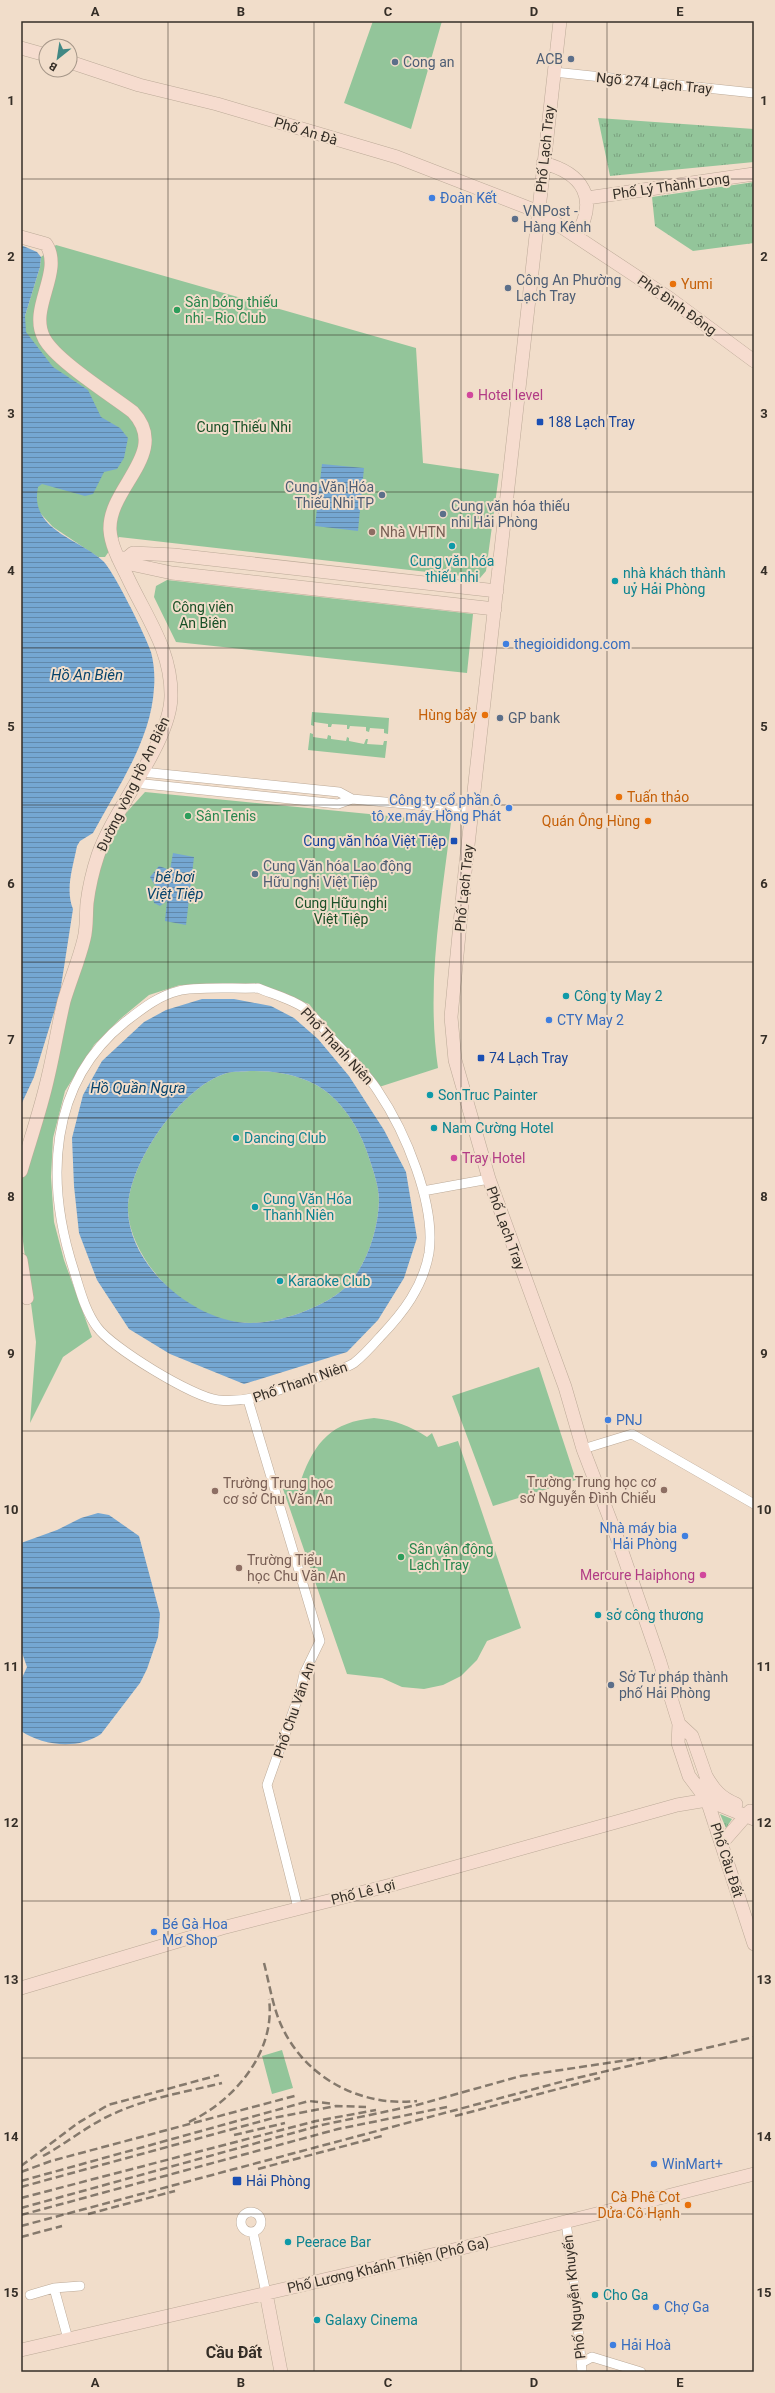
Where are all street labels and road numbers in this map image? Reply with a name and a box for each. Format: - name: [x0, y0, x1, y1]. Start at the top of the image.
- street label: Ngõ 274 Lạch Tray: [595, 69, 713, 97]
- street label: Phố Lạch Tray: [532, 104, 558, 194]
- street label: Phố An Đà: [272, 114, 340, 148]
- street label: Phố Lý Thành Long: [611, 170, 731, 202]
- street label: Phố Đình Đông: [634, 272, 720, 338]
- street label: Đường vòng Hồ An Biên: [93, 714, 173, 854]
- street label: Phố Lạch Tray: [451, 843, 477, 933]
- street label: Phố Thanh Niên: [297, 1004, 377, 1088]
- street label: Phố Lạch Tray: [483, 1184, 529, 1272]
- street label: Phố Thanh Niên: [251, 1358, 349, 1406]
- street label: Phố Chu Văn An: [270, 1660, 318, 1760]
- street label: Phố Cầu Đất: [707, 1821, 747, 1900]
- street label: Phố Lê Lợi: [329, 1876, 397, 1908]
- street label: Phố Lương Khánh Thiện (Phố Ga): [286, 2234, 491, 2297]
- street label: Phố Nguyễn Khuyến: [560, 2234, 588, 2360]

